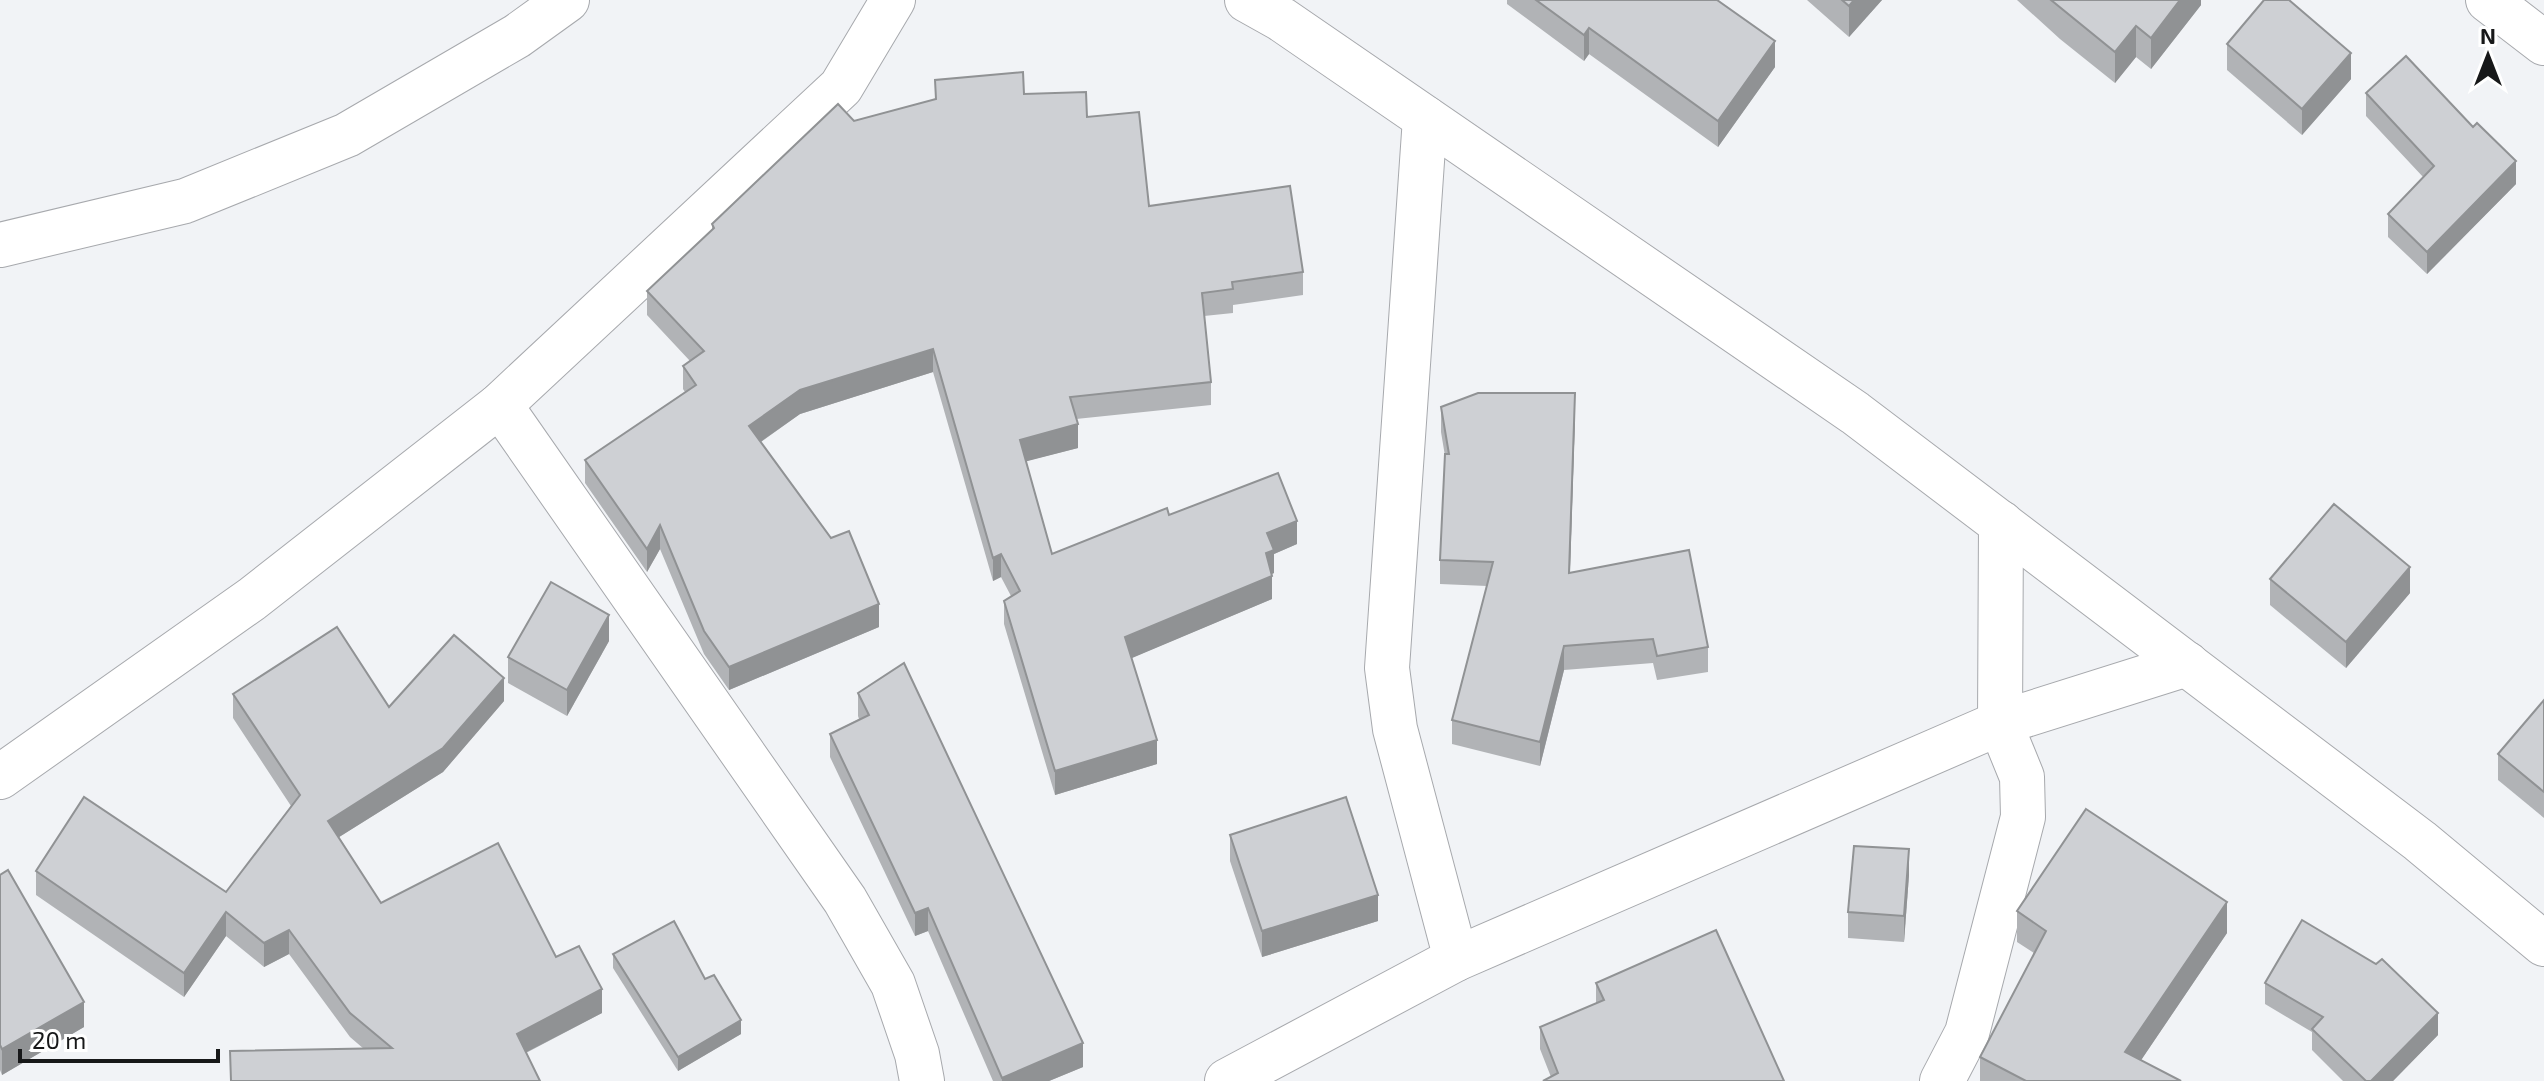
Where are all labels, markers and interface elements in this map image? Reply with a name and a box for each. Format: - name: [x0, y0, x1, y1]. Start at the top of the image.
- north arrow: [2448, 16, 2528, 96]
- text: N: [2480, 22, 2496, 48]
- scale bar: [20, 1013, 218, 1063]
- text: 20 m: [32, 1025, 86, 1054]

